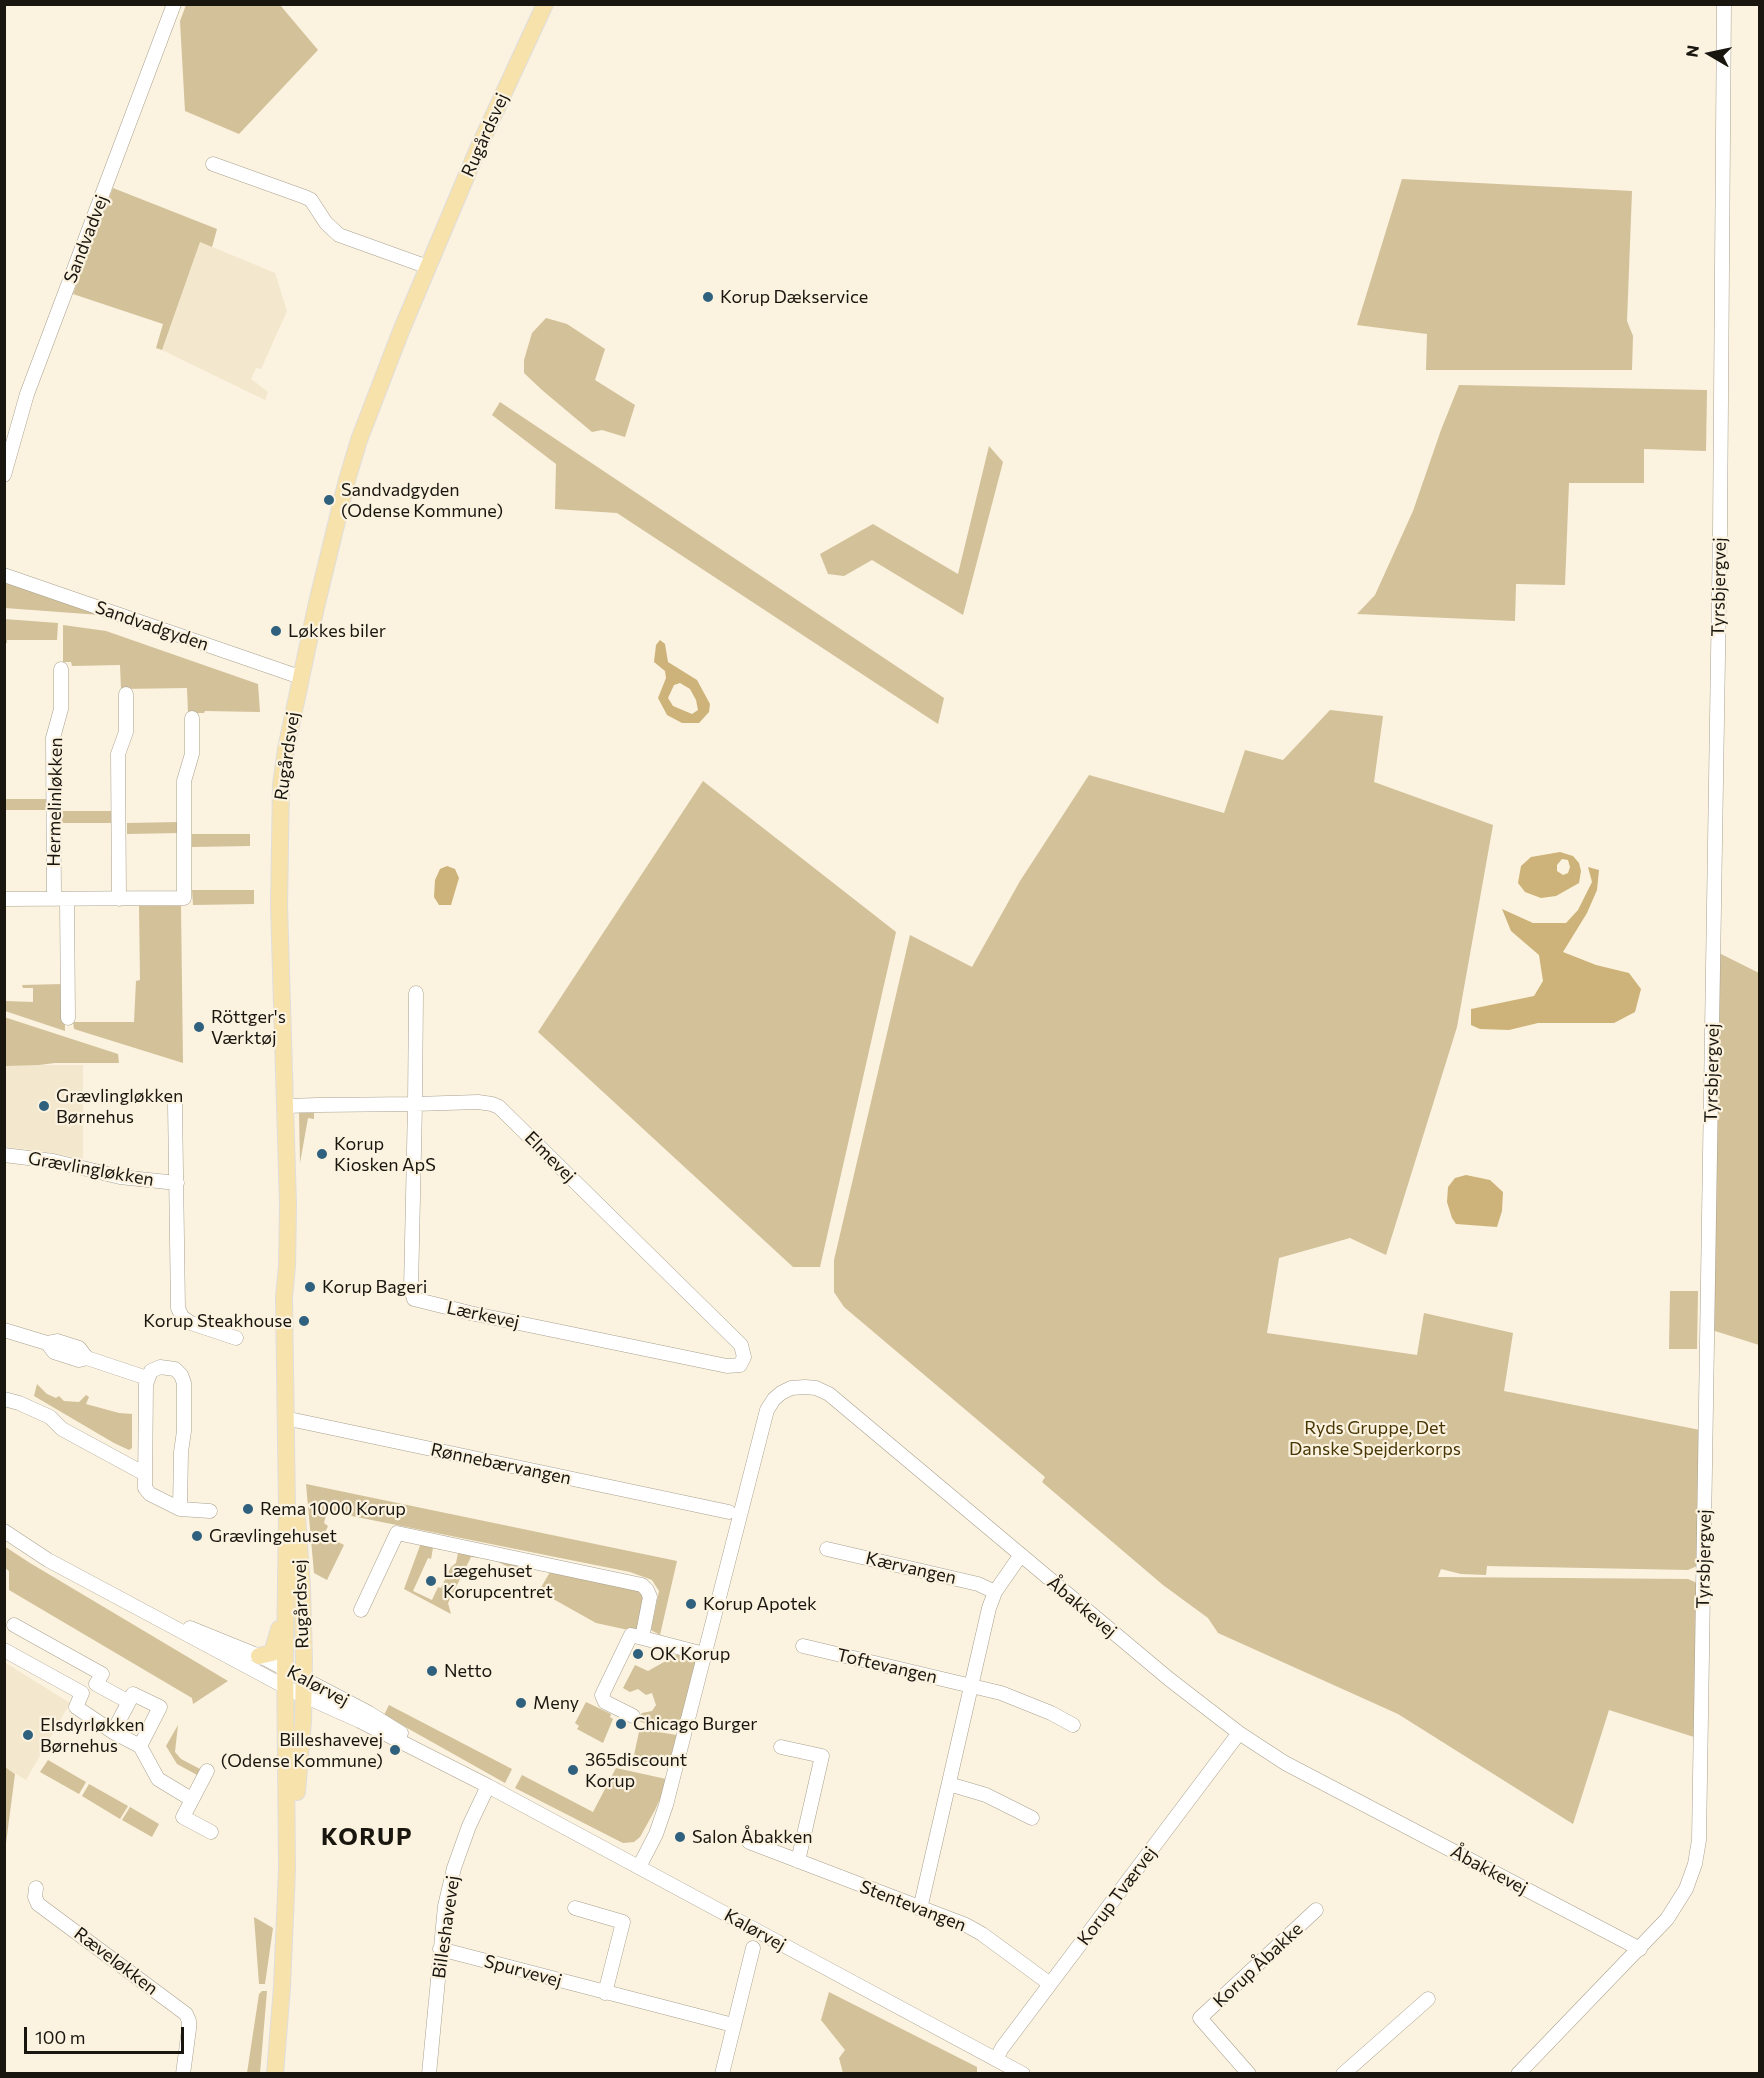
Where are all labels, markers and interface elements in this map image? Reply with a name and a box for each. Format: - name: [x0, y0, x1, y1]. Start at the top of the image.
- north arrow: [1680, 24, 1740, 84]
- text: N: [1681, 44, 1702, 59]
- street label: Rugårdsvej: [457, 90, 513, 180]
- street label: Sandvadvej: [59, 192, 113, 286]
- place label: Korup Dækservice: [720, 286, 868, 308]
- marker: Korup Dækservice: [701, 290, 715, 304]
- place label: Sandvadgyden (Odense Kommune): [341, 479, 503, 522]
- marker: Sandvadgyden (Odense Kommune): [322, 493, 336, 507]
- street label: Tyrsbjergvej: [1707, 537, 1731, 637]
- street label: Sandvadgyden: [92, 596, 212, 656]
- place label: Løkkes biler: [288, 620, 386, 642]
- marker: Løkkes biler: [269, 624, 283, 638]
- street label: Rugårdsvej: [270, 710, 304, 802]
- street label: Hermelinløkken: [43, 737, 67, 867]
- place label: Röttger's Værktøj: [211, 1006, 286, 1048]
- marker: Röttger's Værktøj: [192, 1020, 206, 1034]
- street label: Tyrsbjergvej: [1700, 1023, 1724, 1123]
- place label: Grævlingløkken Børnehus: [56, 1085, 183, 1128]
- marker: Grævlingløkken Børnehus: [37, 1099, 51, 1113]
- street label: Elmevej: [520, 1127, 580, 1187]
- place label: Korup Kiosken ApS: [334, 1133, 436, 1176]
- street label: Grævlingløkken: [26, 1147, 156, 1191]
- marker: Korup Kiosken ApS: [315, 1147, 329, 1161]
- place label: Korup Bageri: [322, 1276, 427, 1298]
- marker: Korup Bageri: [303, 1280, 317, 1294]
- street label: Lærkevej: [445, 1297, 521, 1333]
- place label: Korup Steakhouse: [143, 1310, 292, 1332]
- marker: Korup Steakhouse: [297, 1314, 311, 1328]
- park label: Ryds Gruppe, Det Danske Spejderkorps: [1289, 1417, 1461, 1460]
- street label: Rønnebærvangen: [429, 1439, 573, 1489]
- place label: Rema 1000 Korup: [260, 1498, 406, 1520]
- marker: Rema 1000 Korup: [241, 1502, 255, 1516]
- street label: Tyrsbjergvej: [1692, 1509, 1716, 1609]
- place label: Grævlingehuset: [209, 1525, 337, 1547]
- marker: Grævlingehuset: [190, 1529, 204, 1543]
- street label: Kærvangen: [864, 1547, 958, 1589]
- street label: Rugårdsvej: [289, 1559, 313, 1649]
- place label: Lægehuset Korupcentret: [443, 1560, 553, 1602]
- street label: Åbakkevej: [1043, 1572, 1121, 1642]
- marker: Lægehuset Korupcentret: [424, 1574, 438, 1588]
- place label: Korup Apotek: [703, 1593, 817, 1615]
- marker: Korup Apotek: [684, 1597, 698, 1611]
- place label: OK Korup: [650, 1643, 730, 1665]
- street label: Toftevangen: [835, 1644, 939, 1688]
- marker: OK Korup: [631, 1647, 645, 1661]
- place label: Netto: [444, 1660, 492, 1682]
- street label: Kalørvej: [283, 1661, 353, 1711]
- marker: Netto: [425, 1664, 439, 1678]
- place label: Meny: [533, 1692, 579, 1714]
- marker: Meny: [514, 1696, 528, 1710]
- place label: Chicago Burger: [633, 1713, 757, 1735]
- place label: Elsdyrløkken Børnehus: [40, 1714, 145, 1756]
- marker: Chicago Burger: [614, 1717, 628, 1731]
- marker: Elsdyrløkken Børnehus: [21, 1728, 35, 1742]
- place label: Billeshavevej (Odense Kommune): [221, 1729, 383, 1772]
- marker: Billeshavevej (Odense Kommune): [388, 1743, 402, 1757]
- place label: 365discount Korup: [585, 1749, 687, 1792]
- marker: 365discount Korup: [566, 1763, 580, 1777]
- district label: KORUP: [321, 1823, 413, 1851]
- place label: Salon Åbakken: [692, 1826, 812, 1848]
- marker: Salon Åbakken: [673, 1830, 687, 1844]
- street label: Åbakkevej: [1447, 1841, 1531, 1899]
- street label: Korup Tværvej: [1073, 1842, 1161, 1950]
- street label: Billeshavevej: [428, 1874, 464, 1980]
- street label: Stentevangen: [857, 1876, 969, 1936]
- street label: Kalørvej: [720, 1904, 790, 1956]
- street label: Korup Åbakke: [1209, 1918, 1307, 2012]
- street label: Ræveløkken: [70, 1923, 162, 1999]
- street label: Spurvevej: [482, 1950, 564, 1992]
- scale bar: [27, 2015, 188, 2053]
- text: 100 m: [35, 2026, 85, 2048]

